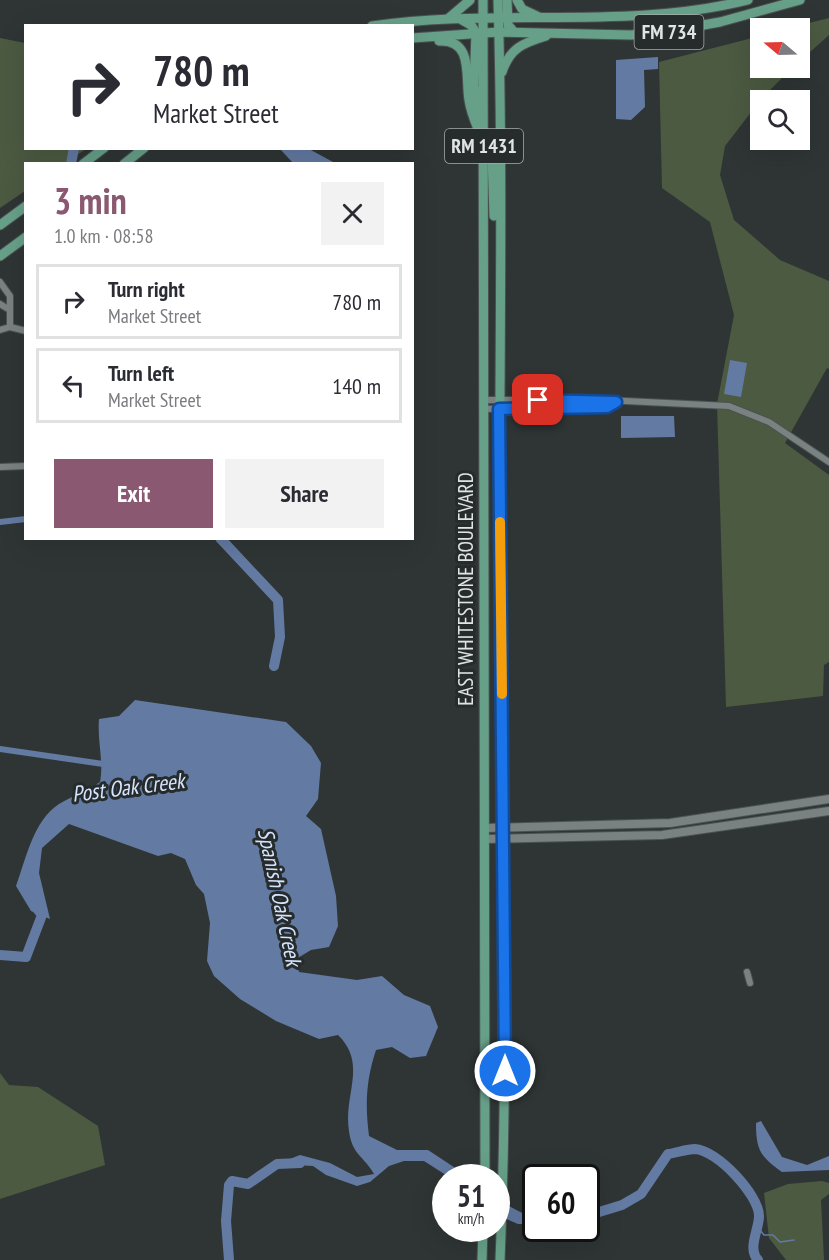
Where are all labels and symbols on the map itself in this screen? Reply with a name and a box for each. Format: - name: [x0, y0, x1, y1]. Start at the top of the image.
- road number: FM 734: [634, 15, 704, 49]
- north arrow: [750, 18, 810, 78]
- road number: RM 1431: [445, 129, 523, 163]
- pin: [512, 374, 563, 425]
- street label: EAST WHITESTONE BOULEVARD: [452, 472, 479, 706]
- water label: Post Oak Creek: [70, 766, 188, 808]
- water label: Spanish Oak Creek: [252, 826, 309, 971]
- position arrow: [473, 1039, 537, 1103]
- speed limit sign: 60: [522, 1164, 600, 1242]

